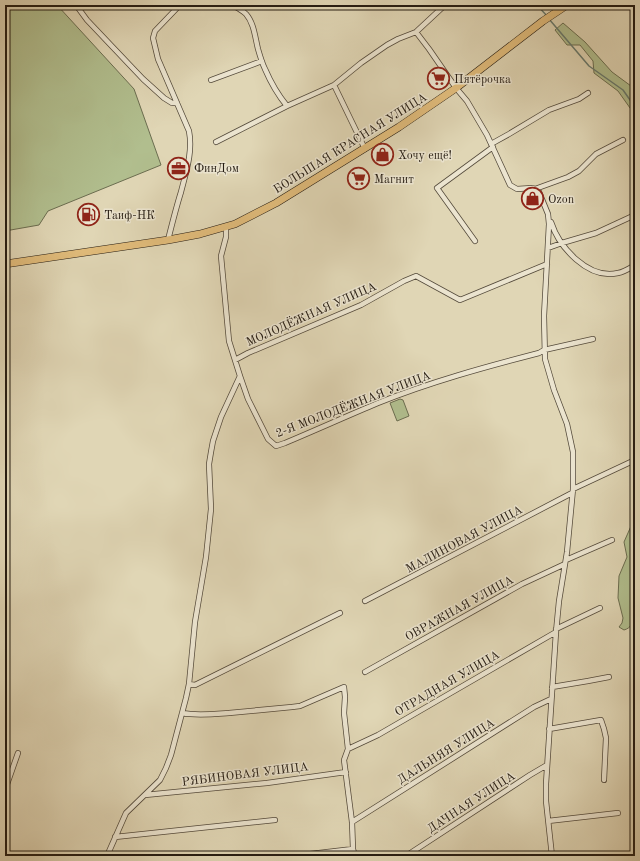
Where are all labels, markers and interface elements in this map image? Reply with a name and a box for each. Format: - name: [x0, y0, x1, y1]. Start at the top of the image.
- supermarket icon: Пятёрочка: [425, 66, 451, 92]
- place label: Пятёрочка: [454, 74, 511, 86]
- street label: БОЛЬШАЯ КРАСНАЯ УЛИЦА: [272, 91, 429, 196]
- shop icon: Хочу ещё!: [369, 142, 395, 168]
- place label: Хочу ещё!: [398, 150, 452, 162]
- office icon: ФинДом: [166, 155, 192, 181]
- place label: ФинДом: [194, 163, 239, 175]
- supermarket icon: Магнит: [346, 166, 372, 192]
- place label: Магнит: [374, 174, 414, 186]
- shop icon: Ozon: [520, 186, 546, 212]
- place label: Ozon: [548, 194, 575, 206]
- fuel station icon: Таиф-НК: [76, 202, 102, 228]
- place label: Таиф-НК: [104, 210, 155, 222]
- street label: МОЛОДЁЖНАЯ УЛИЦА: [243, 277, 378, 349]
- street label: 2-Я МОЛОДЁЖНАЯ УЛИЦА: [273, 366, 432, 440]
- street label: МАЛИНОВАЯ УЛИЦА: [404, 504, 525, 576]
- street label: ОВРАЖНАЯ УЛИЦА: [403, 574, 516, 644]
- street label: ОТРАДНАЯ УЛИЦА: [393, 649, 502, 719]
- street label: ДАЛЬНЯЯ УЛИЦА: [396, 717, 497, 787]
- street label: РЯБИНОВАЯ УЛИЦА: [181, 761, 309, 789]
- street label: ДАЧНАЯ УЛИЦА: [426, 770, 517, 836]

